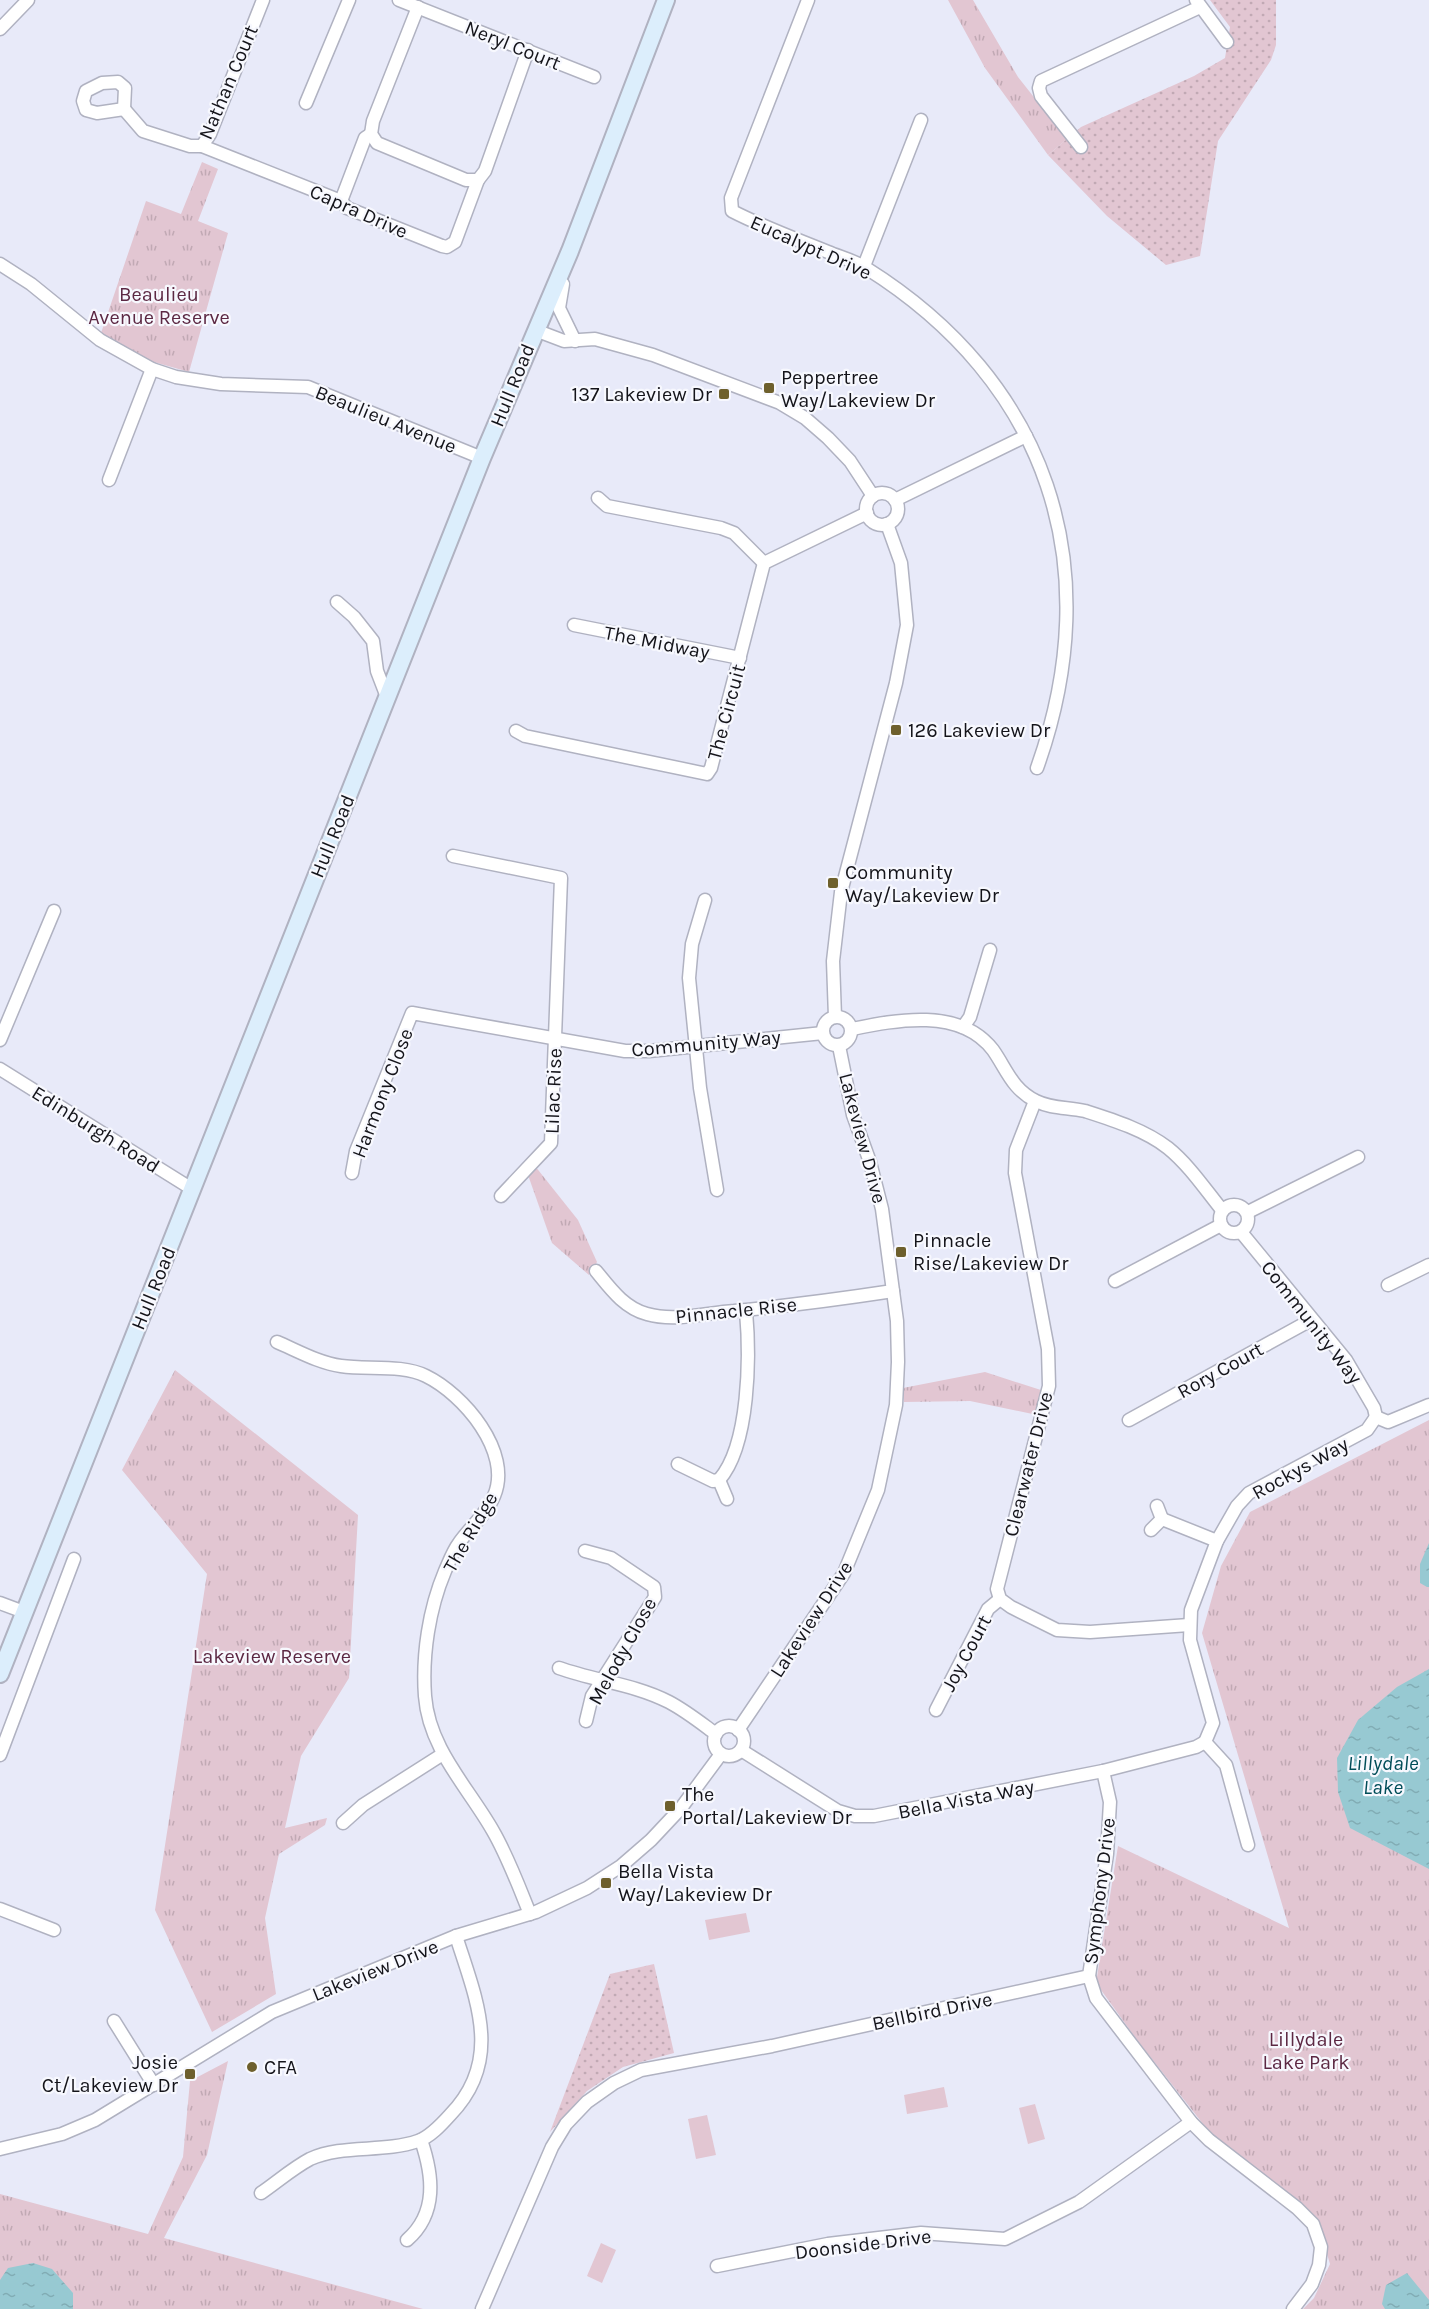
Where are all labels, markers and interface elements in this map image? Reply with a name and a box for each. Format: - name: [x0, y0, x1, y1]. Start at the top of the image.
- street label: Neryl Court: [462, 16, 564, 75]
- street label: Nathan Court: [194, 21, 263, 143]
- street label: Capra Drive: [306, 180, 411, 243]
- street label: Eucalypt Drive: [747, 210, 875, 284]
- park label: Beaulieu Avenue Reserve: [88, 283, 230, 329]
- street label: Hull Road: [485, 340, 540, 430]
- place label: Peppertree Way/Lakeview Dr: [781, 366, 936, 412]
- street label: Beaulieu Avenue: [312, 381, 460, 458]
- marker: Peppertree Way/Lakeview Dr: [762, 381, 776, 395]
- place label: 137 Lakeview Dr: [572, 383, 713, 406]
- marker: 137 Lakeview Dr: [717, 387, 731, 401]
- street label: The Midway: [602, 621, 711, 664]
- street label: The Circuit: [703, 661, 750, 763]
- place label: 126 Lakeview Dr: [908, 719, 1051, 742]
- marker: 126 Lakeview Dr: [889, 723, 903, 737]
- street label: Hull Road: [305, 791, 360, 881]
- place label: Community Way/Lakeview Dr: [845, 861, 1000, 907]
- marker: Community Way/Lakeview Dr: [826, 876, 840, 890]
- street label: Harmony Close: [347, 1025, 418, 1161]
- street label: Community Way: [630, 1026, 782, 1061]
- street label: Lilac Rise: [541, 1048, 566, 1134]
- street label: Lakeview Drive: [834, 1070, 891, 1206]
- street label: Edinburgh Road: [28, 1081, 164, 1178]
- place label: Pinnacle Rise/Lakeview Dr: [913, 1229, 1069, 1275]
- street label: Hull Road: [126, 1243, 181, 1333]
- marker: Pinnacle Rise/Lakeview Dr: [894, 1245, 908, 1259]
- street label: Community Way: [1256, 1256, 1367, 1388]
- street label: Pinnacle Rise: [674, 1293, 798, 1328]
- street label: Rory Court: [1173, 1337, 1268, 1403]
- street label: Clearwater Drive: [999, 1389, 1058, 1539]
- street label: Rockys Way: [1248, 1433, 1352, 1504]
- street label: The Ridge: [438, 1488, 503, 1576]
- street label: Lakeview Drive: [765, 1557, 858, 1682]
- street label: Melody Close: [583, 1594, 661, 1709]
- street label: Joy Court: [937, 1611, 996, 1695]
- park label: Lakeview Reserve: [193, 1645, 351, 1668]
- water label: Lillydale Lake: [1347, 1751, 1419, 1799]
- street label: Bella Vista Way: [896, 1775, 1036, 1824]
- place label: The Portal/Lakeview Dr: [682, 1783, 853, 1829]
- marker: The Portal/Lakeview Dr: [663, 1799, 677, 1813]
- street label: Symphony Drive: [1079, 1816, 1120, 1966]
- place label: Bella Vista Way/Lakeview Dr: [618, 1860, 773, 1906]
- marker: Bella Vista Way/Lakeview Dr: [599, 1876, 613, 1890]
- street label: Lakeview Drive: [309, 1935, 442, 2006]
- street label: Bellbird Drive: [870, 1988, 994, 2035]
- park label: Lillydale Lake Park: [1262, 2028, 1350, 2074]
- place label: Josie Ct/Lakeview Dr: [42, 2051, 179, 2097]
- place label: CFA: [264, 2056, 297, 2079]
- marker: CFA: [245, 2060, 259, 2074]
- marker: Josie Ct/Lakeview Dr: [183, 2067, 197, 2081]
- street label: Doonside Drive: [794, 2225, 933, 2264]

